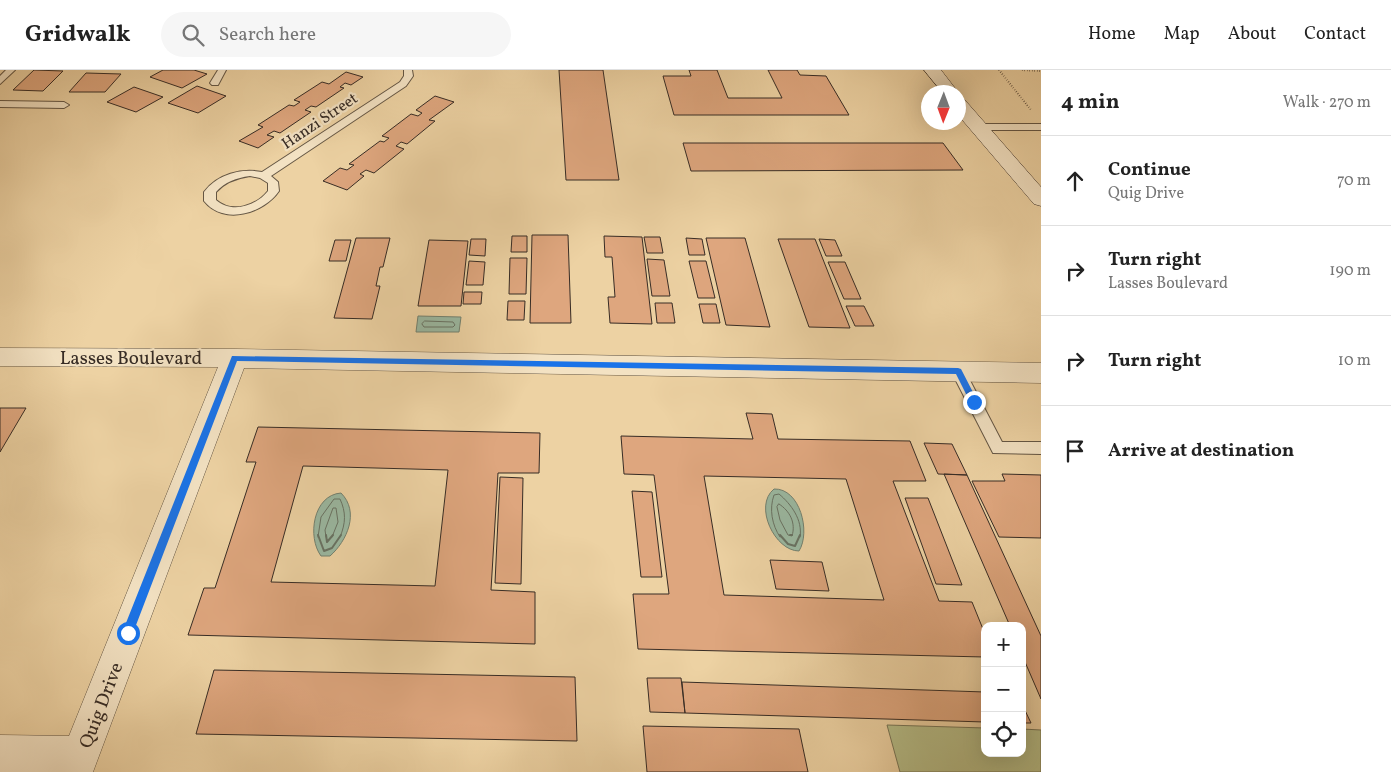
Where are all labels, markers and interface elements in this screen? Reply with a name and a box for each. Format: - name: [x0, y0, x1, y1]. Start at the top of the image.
- search box: [161, 12, 511, 57]
- text: Gridwalk: [25, 18, 131, 52]
- icon: search: [179, 21, 207, 49]
- text: Search here: [219, 22, 316, 48]
- text: Home: [1088, 22, 1136, 47]
- text: Map: [1164, 22, 1200, 47]
- text: About: [1228, 22, 1276, 47]
- text: Contact: [1304, 22, 1366, 47]
- north arrow: [921, 85, 966, 130]
- street label: Hanzi Street: [278, 88, 363, 155]
- text: 4 min: [1061, 88, 1120, 117]
- text: Walk · 270 m: [1283, 92, 1371, 114]
- text: Continue: [1108, 157, 1191, 183]
- icon: ahead: [1061, 167, 1089, 195]
- text: 70 m: [1337, 170, 1371, 192]
- text: Quig Drive: [1108, 183, 1184, 205]
- text: Turn right: [1108, 247, 1201, 273]
- icon: right: [1061, 257, 1089, 285]
- text: 190 m: [1329, 260, 1371, 282]
- text: Lasses Boulevard: [1108, 273, 1228, 295]
- street label: Lasses Boulevard: [60, 346, 202, 372]
- icon: right: [1061, 347, 1089, 375]
- text: Turn right: [1108, 348, 1201, 374]
- text: 10 m: [1338, 350, 1371, 372]
- route end: [963, 391, 986, 414]
- icon: arrive: [1061, 437, 1089, 465]
- text: Arrive at destination: [1108, 438, 1294, 464]
- route start: [117, 622, 140, 645]
- map controls: [981, 622, 1026, 757]
- button: +: [981, 622, 1026, 667]
- street label: Quig Drive: [74, 659, 130, 752]
- button: −: [981, 667, 1026, 712]
- button: locate: [981, 712, 1026, 757]

